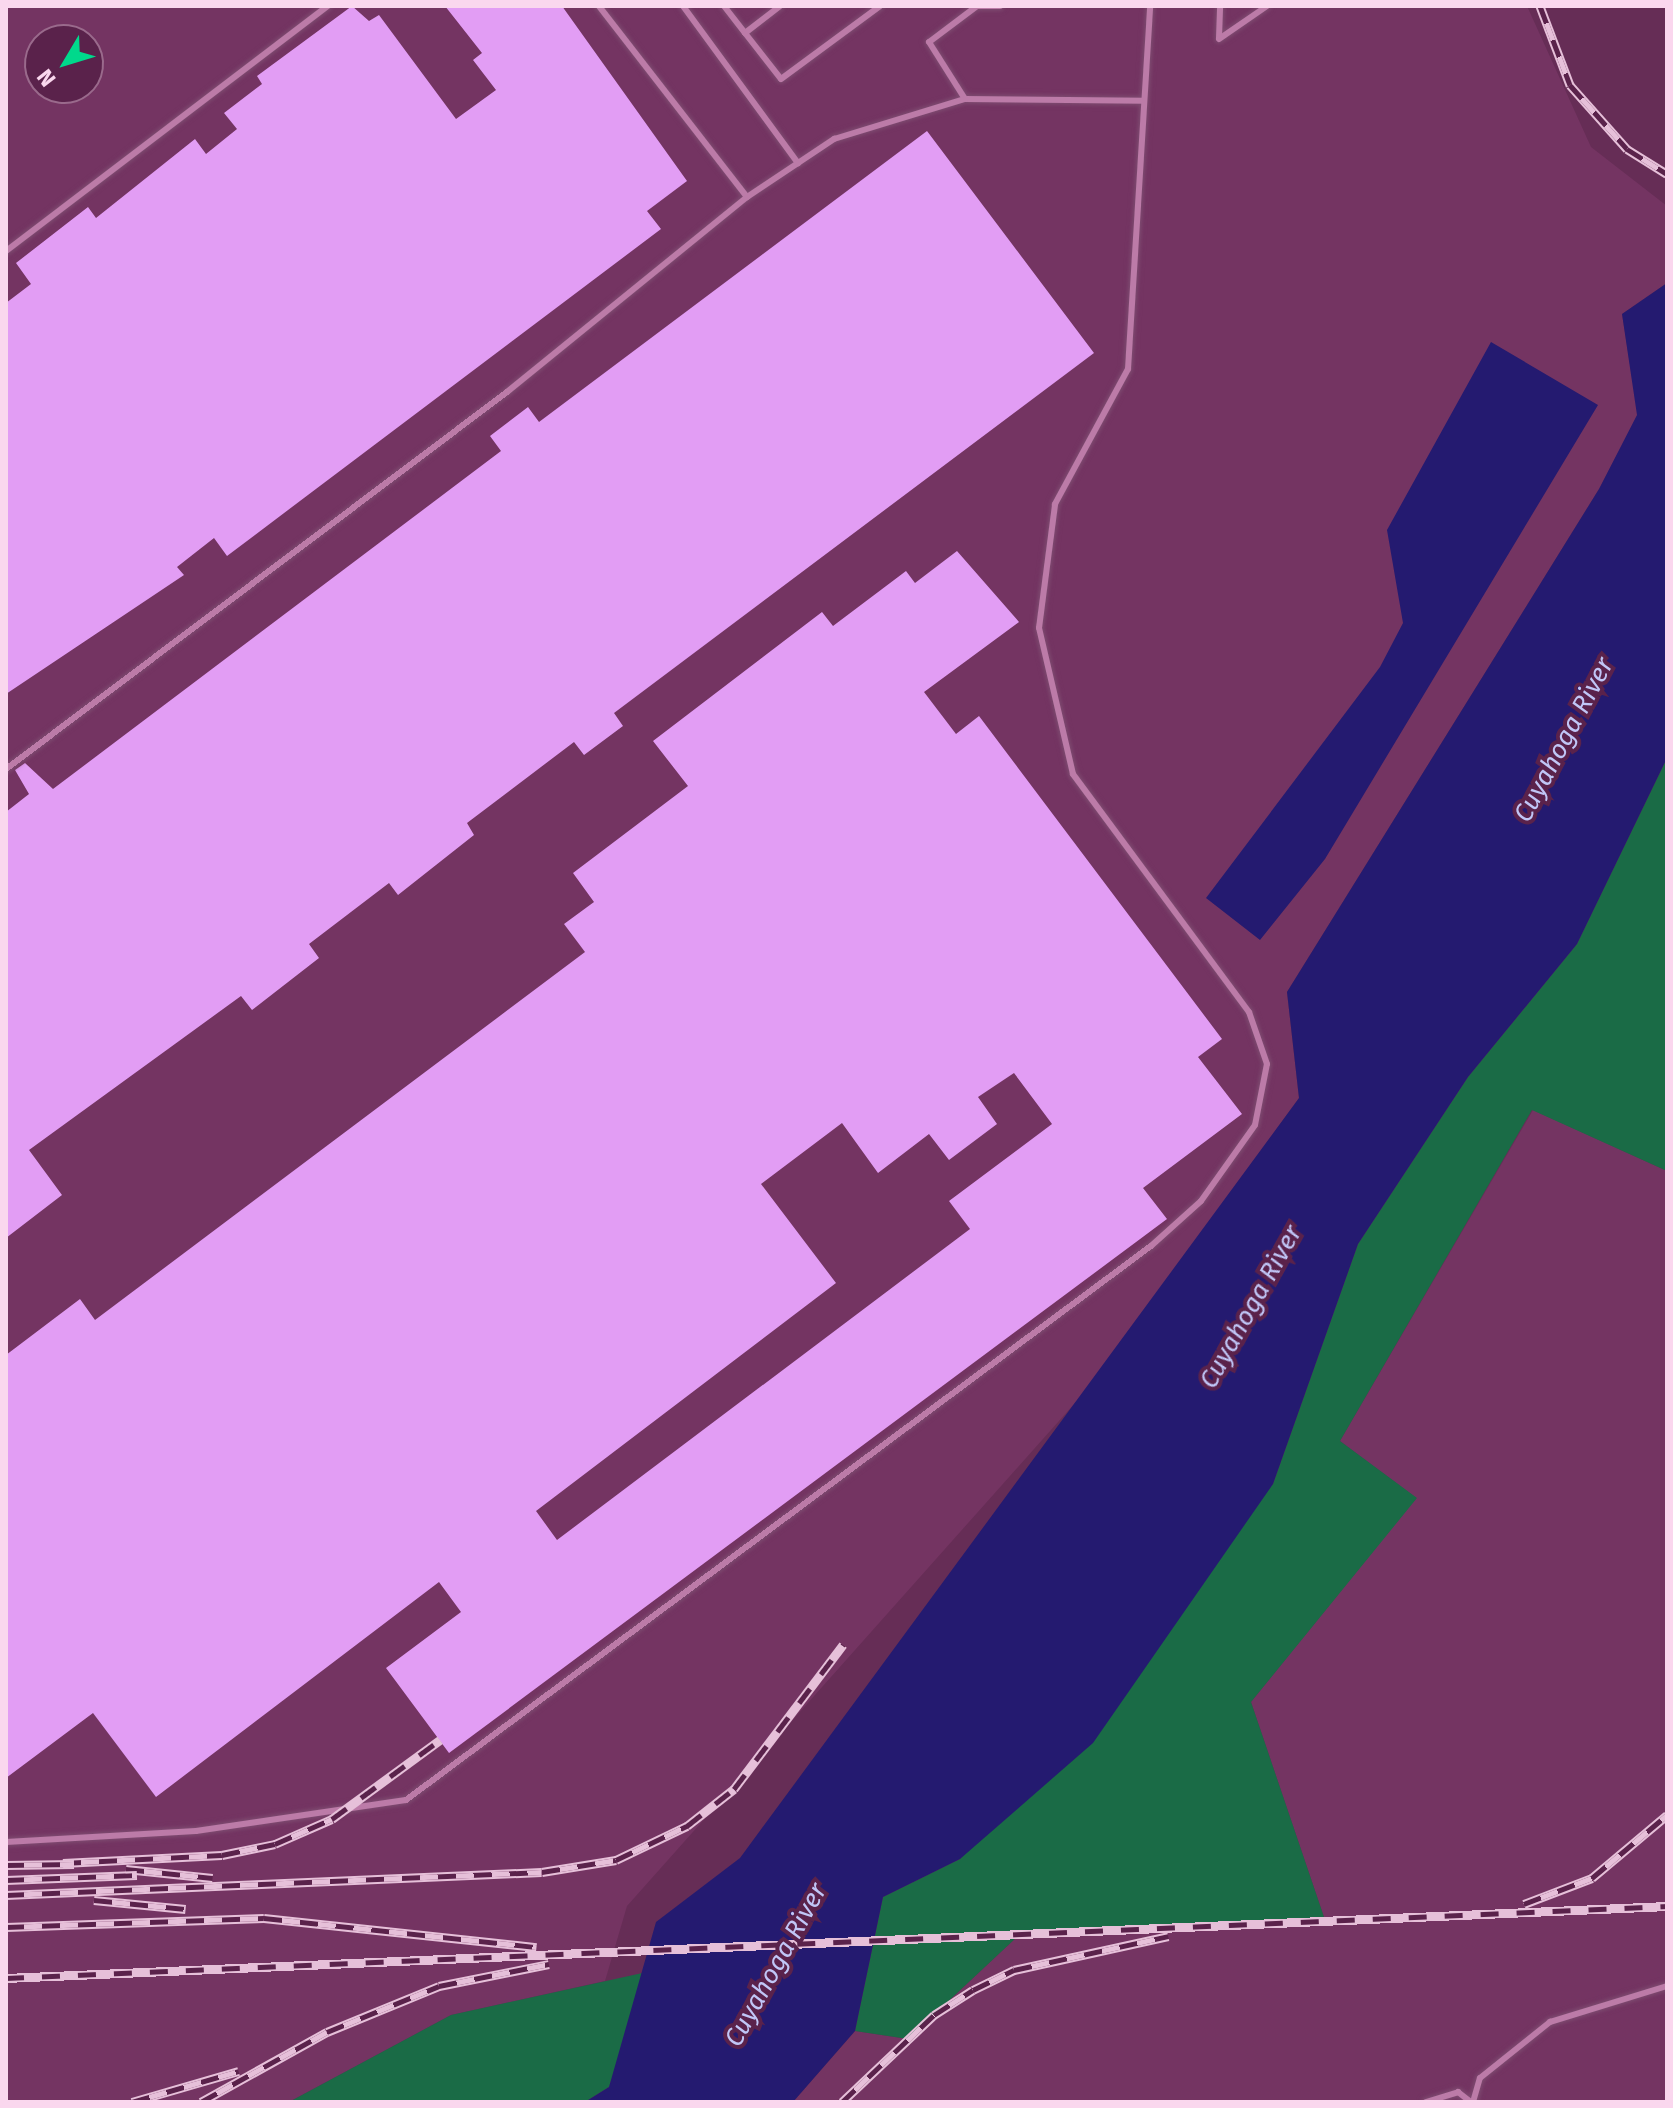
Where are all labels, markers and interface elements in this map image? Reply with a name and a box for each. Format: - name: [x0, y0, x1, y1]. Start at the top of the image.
- north arrow: [24, 24, 104, 104]
- text: N: [31, 64, 61, 92]
- water label: Cuyahoga River: [1508, 652, 1620, 828]
- water label: Cuyahoga River: [1193, 1220, 1309, 1394]
- water label: Cuyahoga River: [718, 1878, 834, 2052]

